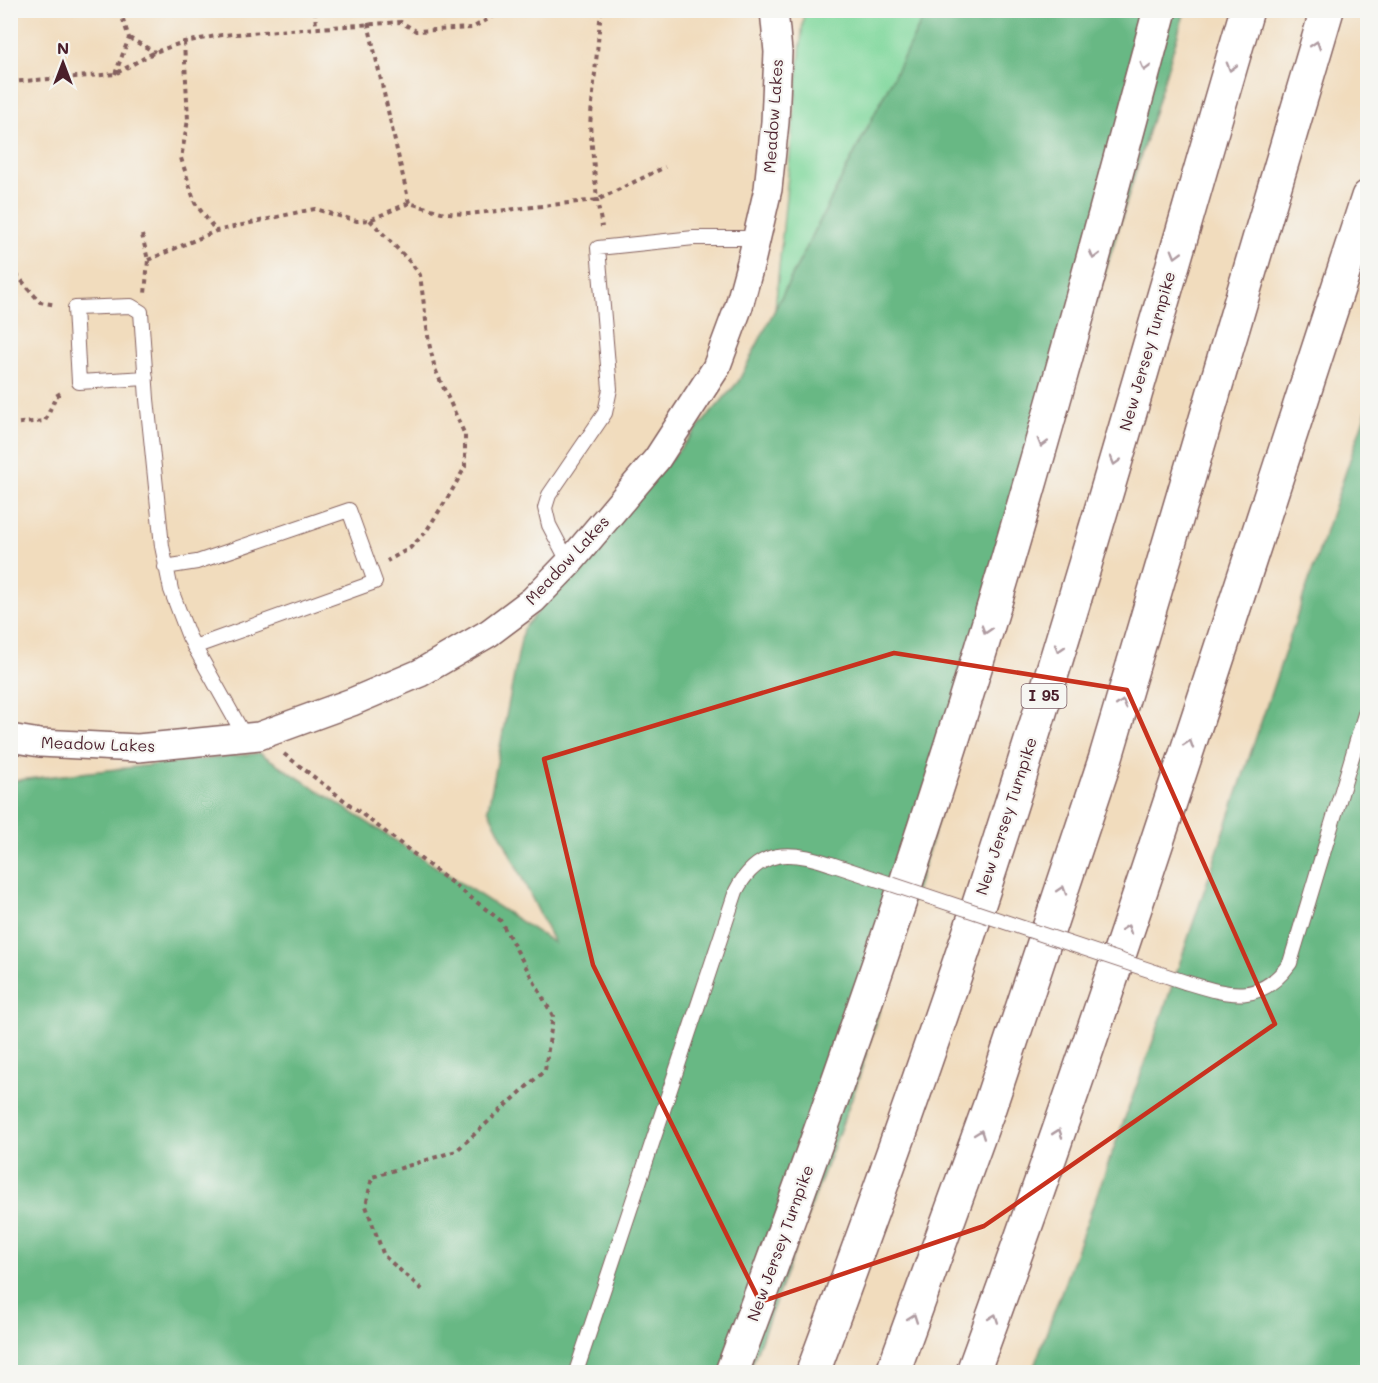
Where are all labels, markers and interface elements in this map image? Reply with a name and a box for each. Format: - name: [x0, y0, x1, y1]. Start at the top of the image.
- north arrow: [33, 33, 93, 93]
- text: N: [57, 37, 69, 58]
- one-way arrow: [1309, 40, 1321, 51]
- street label: Meadow Lakes: [758, 58, 787, 174]
- one-way arrow: [1140, 61, 1152, 72]
- one-way arrow: [1226, 61, 1238, 72]
- one-way arrow: [1171, 248, 1183, 259]
- one-way arrow: [1089, 250, 1102, 260]
- street label: New Jersey Turnpike: [1114, 269, 1179, 433]
- one-way arrow: [1037, 437, 1049, 448]
- one-way arrow: [1110, 455, 1122, 466]
- street label: Meadow Lakes: [520, 511, 613, 609]
- one-way arrow: [981, 624, 993, 635]
- one-way arrow: [1054, 642, 1066, 653]
- road number: I 95: [1022, 684, 1066, 708]
- one-way arrow: [1115, 699, 1127, 710]
- street label: Meadow Lakes: [41, 731, 156, 756]
- street label: New Jersey Turnpike: [970, 734, 1041, 897]
- one-way arrow: [1182, 739, 1194, 750]
- one-way arrow: [1055, 885, 1068, 896]
- one-way arrow: [1120, 924, 1132, 935]
- one-way arrow: [1050, 1129, 1063, 1139]
- one-way arrow: [972, 1130, 985, 1140]
- street label: New Jersey Turnpike: [741, 1162, 818, 1324]
- one-way arrow: [906, 1313, 919, 1323]
- one-way arrow: [986, 1313, 999, 1323]

